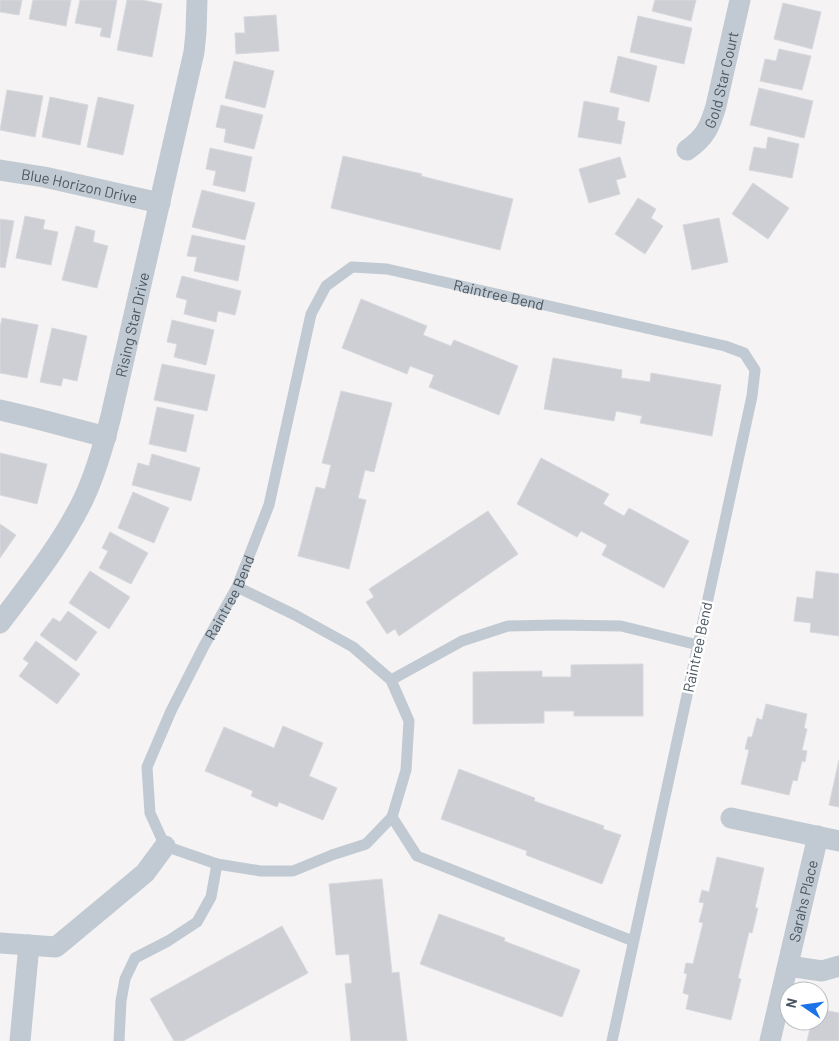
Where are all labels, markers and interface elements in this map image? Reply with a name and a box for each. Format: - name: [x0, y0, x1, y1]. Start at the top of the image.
- street label: Gold Star Court: [700, 30, 742, 131]
- street label: Blue Horizon Drive: [20, 165, 139, 207]
- street label: Rising Star Drive: [111, 270, 153, 379]
- street label: Raintree Bend: [452, 275, 546, 314]
- street label: Raintree Bend: [200, 553, 258, 643]
- street label: Raintree Bend: [679, 600, 715, 694]
- street label: Sarahs Place: [785, 858, 821, 944]
- north arrow: [779, 981, 829, 1031]
- text: N: [782, 997, 800, 1009]

